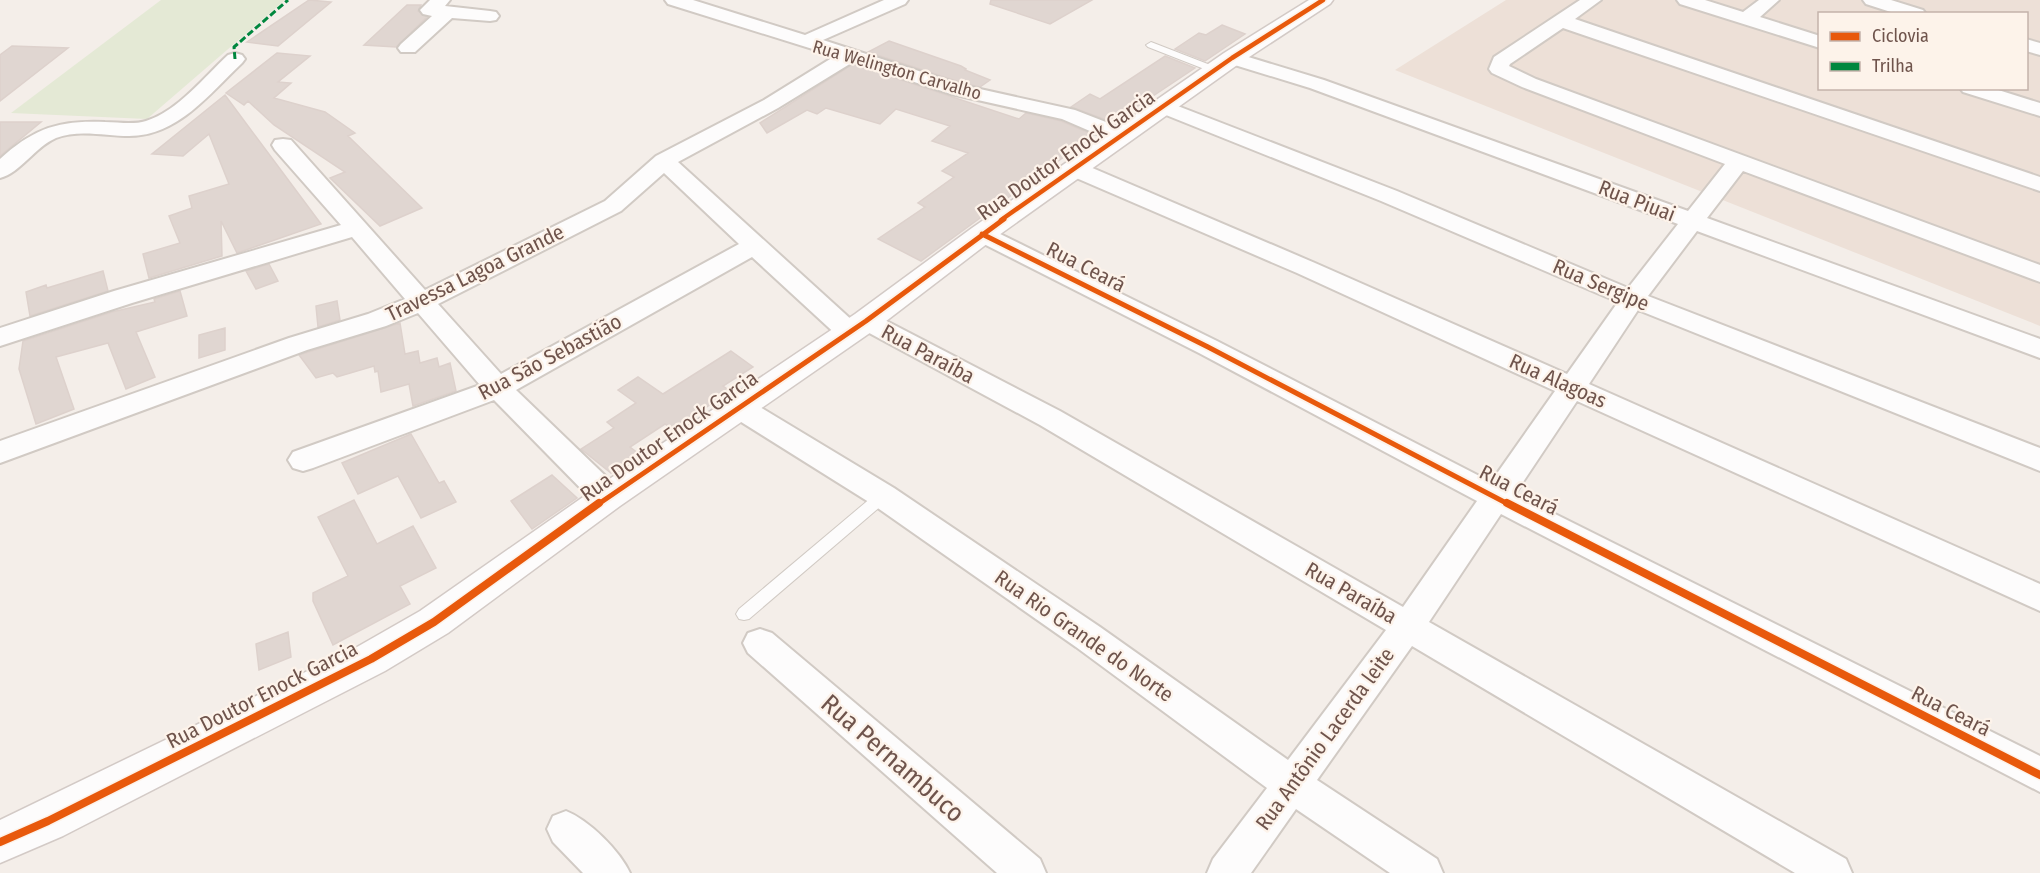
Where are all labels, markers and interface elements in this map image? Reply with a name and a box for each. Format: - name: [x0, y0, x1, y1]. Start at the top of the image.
- legend: [1818, 12, 2028, 90]
- text: Ciclovia: [1872, 25, 1929, 47]
- street label: Rua Welington Carvalho: [810, 35, 984, 105]
- text: Trilha: [1872, 55, 1914, 77]
- street label: Rua Doutor Enock Garcia: [972, 84, 1160, 226]
- street label: Rua Piuai: [1595, 174, 1679, 228]
- street label: Travessa Lagoa Grande: [382, 219, 568, 327]
- street label: Rua Ceará: [1042, 236, 1130, 298]
- street label: Rua Sergipe: [1549, 253, 1653, 317]
- street label: Rua São Sebastião: [474, 308, 626, 406]
- street label: Rua Paraíba: [877, 319, 979, 389]
- street label: Rua Alagoas: [1505, 348, 1611, 414]
- street label: Rua Doutor Enock Garcia: [575, 365, 763, 507]
- street label: Rua Ceará: [1475, 459, 1563, 521]
- street label: Rua Paraíba: [1300, 556, 1402, 630]
- street label: Rua Rio Grande do Norte: [990, 564, 1178, 708]
- street label: Rua Doutor Enock Garcia: [162, 636, 362, 754]
- street label: Rua Antônio Lacerda leite: [1250, 643, 1400, 835]
- street label: Rua Ceará: [1907, 680, 1995, 742]
- street label: Rua Pernambuco: [815, 688, 971, 829]

